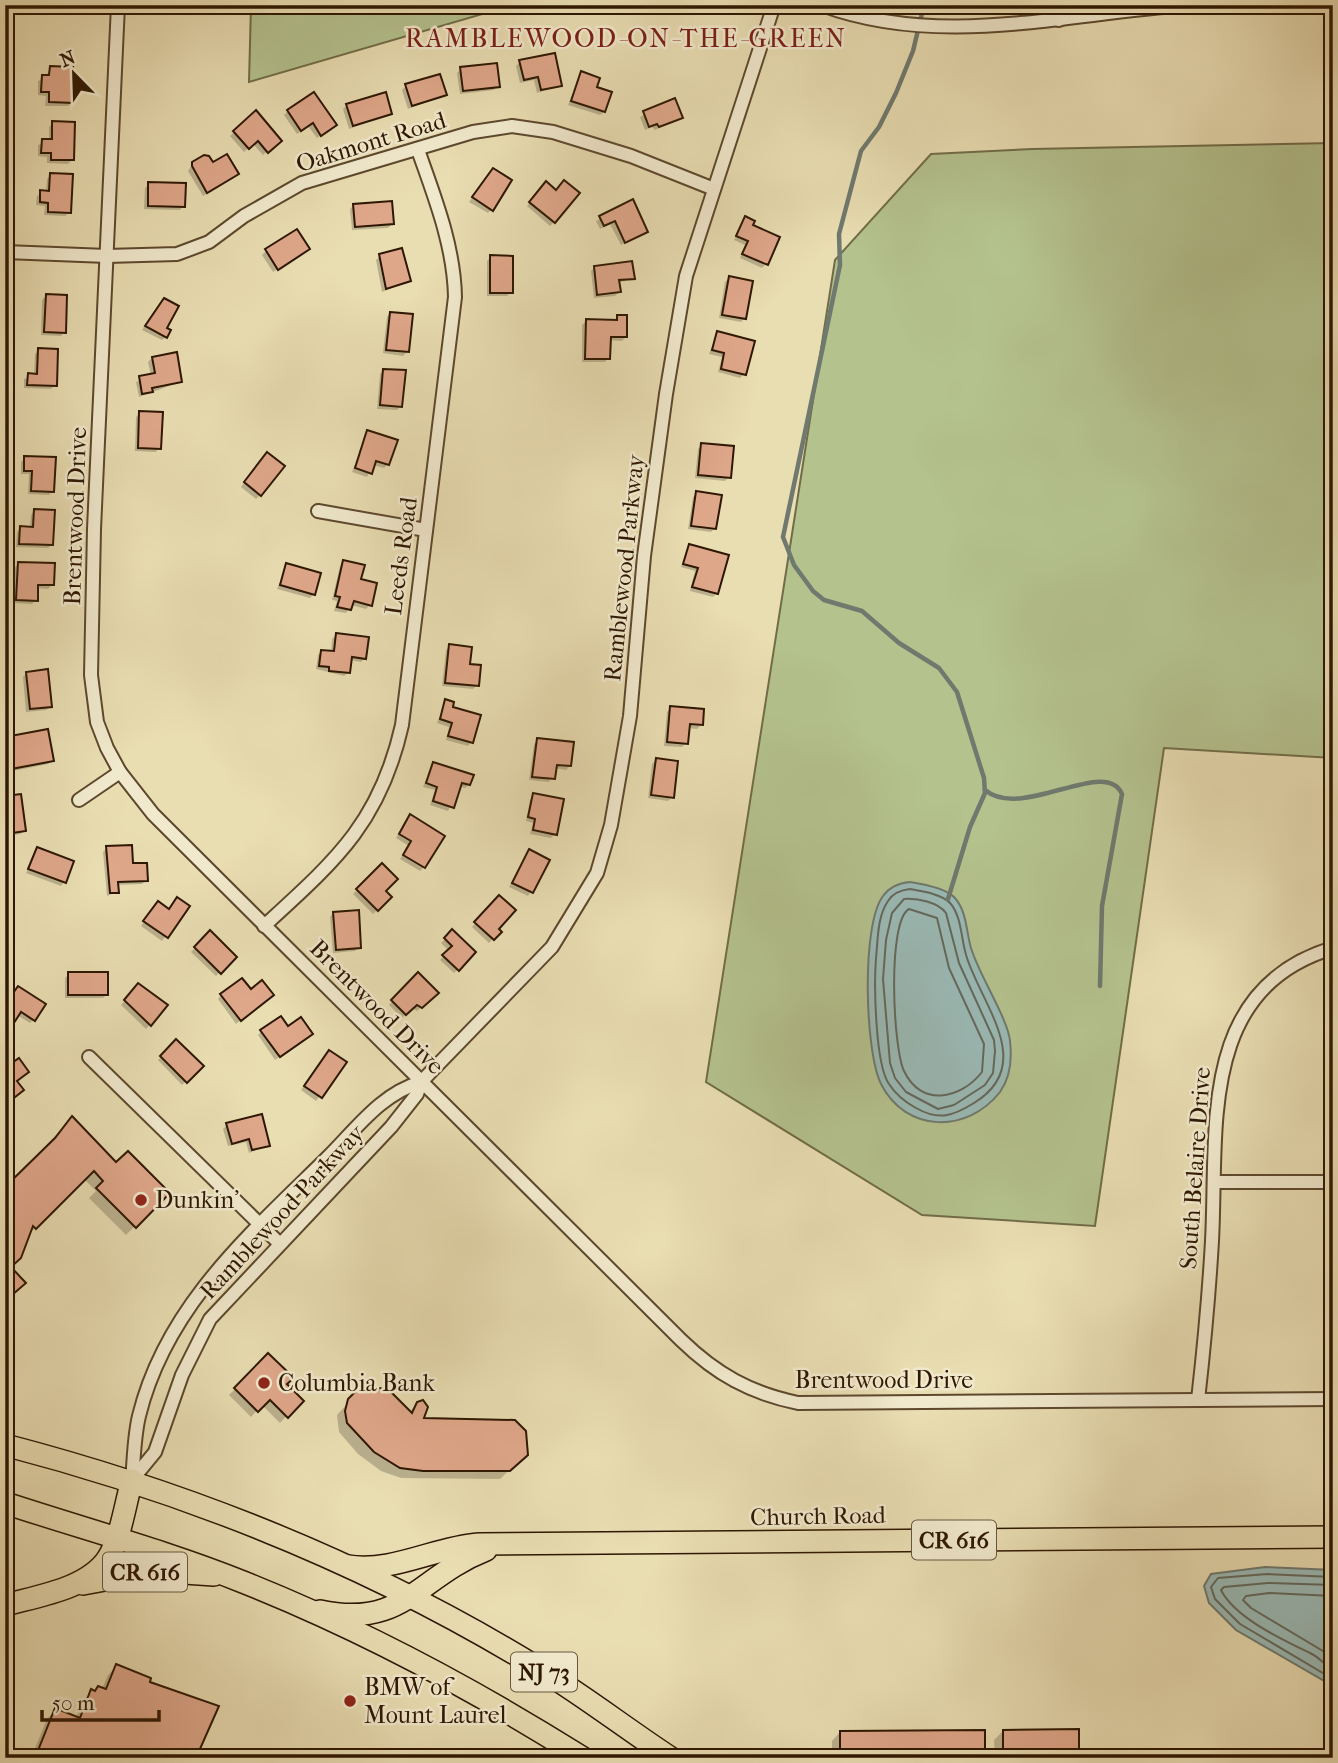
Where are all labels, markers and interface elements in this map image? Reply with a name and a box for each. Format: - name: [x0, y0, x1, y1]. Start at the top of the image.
- district label: RAMBLEWOOD-ON-THE-GREEN: [405, 23, 847, 54]
- north arrow: [38, 38, 108, 108]
- text: N: [57, 46, 79, 72]
- street label: Oakmont Road: [293, 106, 450, 178]
- street label: Brentwood Drive: [58, 426, 92, 606]
- street label: Ramblewood Parkway: [598, 452, 650, 683]
- street label: Leeds Road: [379, 494, 423, 617]
- street label: Brentwood Drive: [304, 934, 450, 1080]
- street label: South Belaire Drive: [1174, 1066, 1216, 1270]
- street label: Ramblewood Parkway: [194, 1118, 371, 1305]
- place label: Dunkin': [155, 1186, 239, 1214]
- marker: Dunkin': [133, 1192, 149, 1208]
- street label: Brentwood Drive: [795, 1366, 973, 1394]
- place label: Columbia Bank: [278, 1369, 435, 1397]
- marker: Columbia Bank: [256, 1375, 272, 1391]
- street label: Church Road: [750, 1501, 887, 1531]
- road number: CR 616: [912, 1520, 996, 1560]
- road number: CR 616: [103, 1553, 187, 1592]
- road number: NJ 73: [511, 1652, 577, 1692]
- place label: BMW of Mount Laurel: [364, 1673, 507, 1729]
- scale bar: [42, 1679, 159, 1723]
- text: 50 m: [52, 1691, 95, 1715]
- marker: BMW of Mount Laurel: [342, 1693, 358, 1709]

